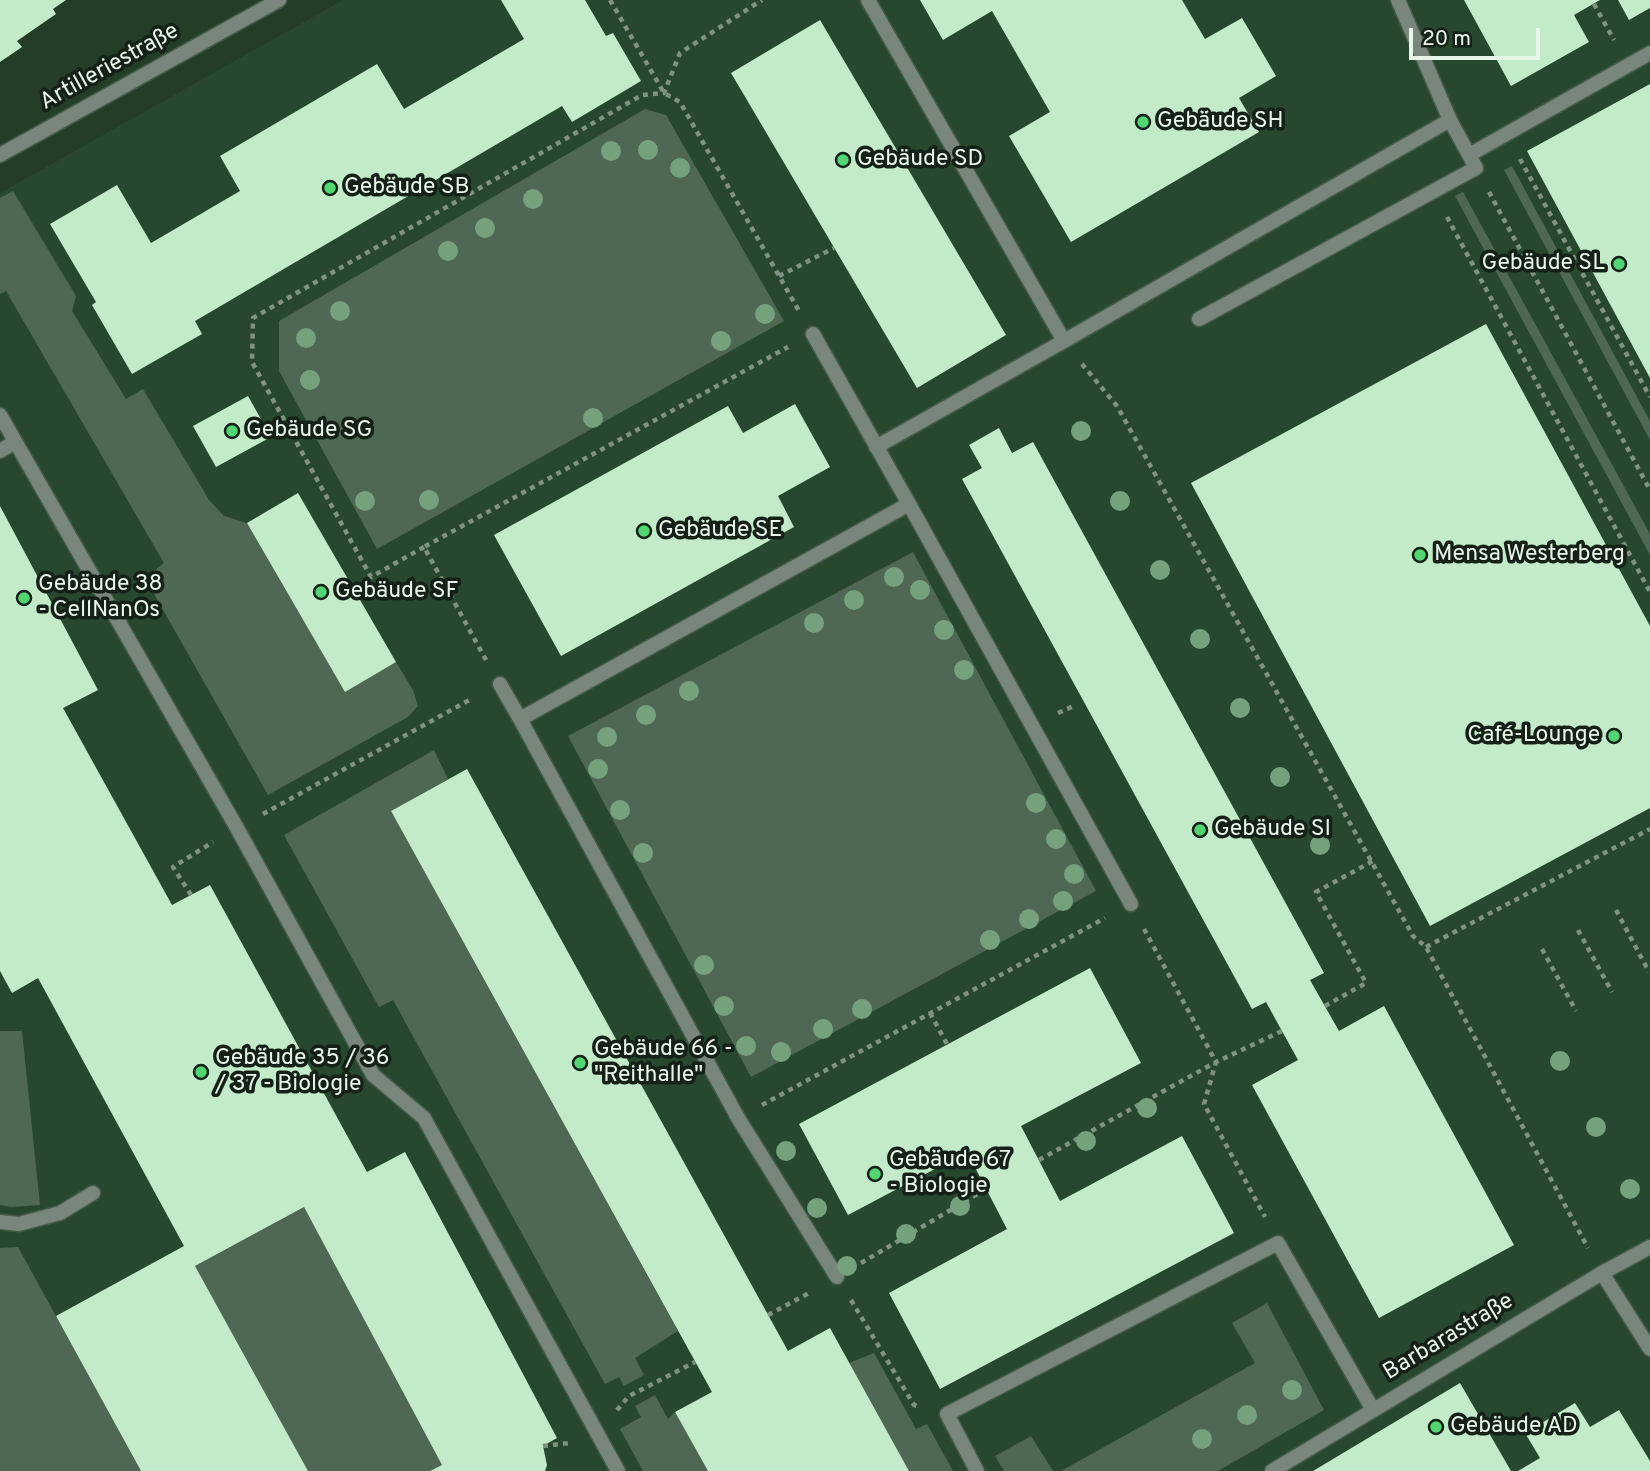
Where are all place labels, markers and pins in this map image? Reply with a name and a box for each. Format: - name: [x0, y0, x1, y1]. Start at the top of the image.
- place label: Gebäude SH: [1157, 108, 1284, 136]
- marker: Gebäude SH: [1135, 114, 1151, 130]
- place label: Gebäude SD: [857, 146, 983, 174]
- marker: Gebäude SD: [835, 152, 851, 168]
- place label: Gebäude SB: [344, 174, 470, 202]
- marker: Gebäude SB: [322, 180, 338, 196]
- place label: Gebäude SL: [1482, 250, 1605, 278]
- marker: Gebäude SL: [1611, 256, 1627, 272]
- place label: Gebäude SG: [246, 417, 372, 445]
- marker: Gebäude SG: [224, 423, 240, 439]
- place label: Gebäude SE: [658, 517, 782, 545]
- marker: Gebäude SE: [636, 523, 652, 539]
- place label: Mensa Westerberg: [1434, 541, 1625, 569]
- marker: Mensa Westerberg: [1412, 547, 1428, 563]
- place label: Gebäude 38 - CellNanOs: [38, 571, 163, 625]
- place label: Gebäude SF: [335, 578, 458, 606]
- marker: Gebäude SF: [313, 584, 329, 600]
- marker: Gebäude 38 - CellNanOs: [16, 590, 32, 606]
- place label: Café-Lounge: [1467, 722, 1600, 750]
- marker: Café-Lounge: [1606, 728, 1622, 744]
- place label: Gebäude SI: [1214, 816, 1331, 844]
- marker: Gebäude SI: [1192, 822, 1208, 838]
- place label: Gebäude 66 - "Reithalle": [594, 1036, 733, 1090]
- place label: Gebäude 35 / 36 / 37 - Biologie: [215, 1045, 390, 1099]
- marker: Gebäude 66 - "Reithalle": [572, 1055, 588, 1071]
- marker: Gebäude 35 / 36 / 37 - Biologie: [193, 1064, 209, 1080]
- place label: Gebäude 67 - Biologie: [889, 1147, 1011, 1201]
- marker: Gebäude 67 - Biologie: [867, 1166, 883, 1182]
- place label: Gebäude AD: [1450, 1413, 1578, 1441]
- marker: Gebäude AD: [1428, 1419, 1444, 1435]

